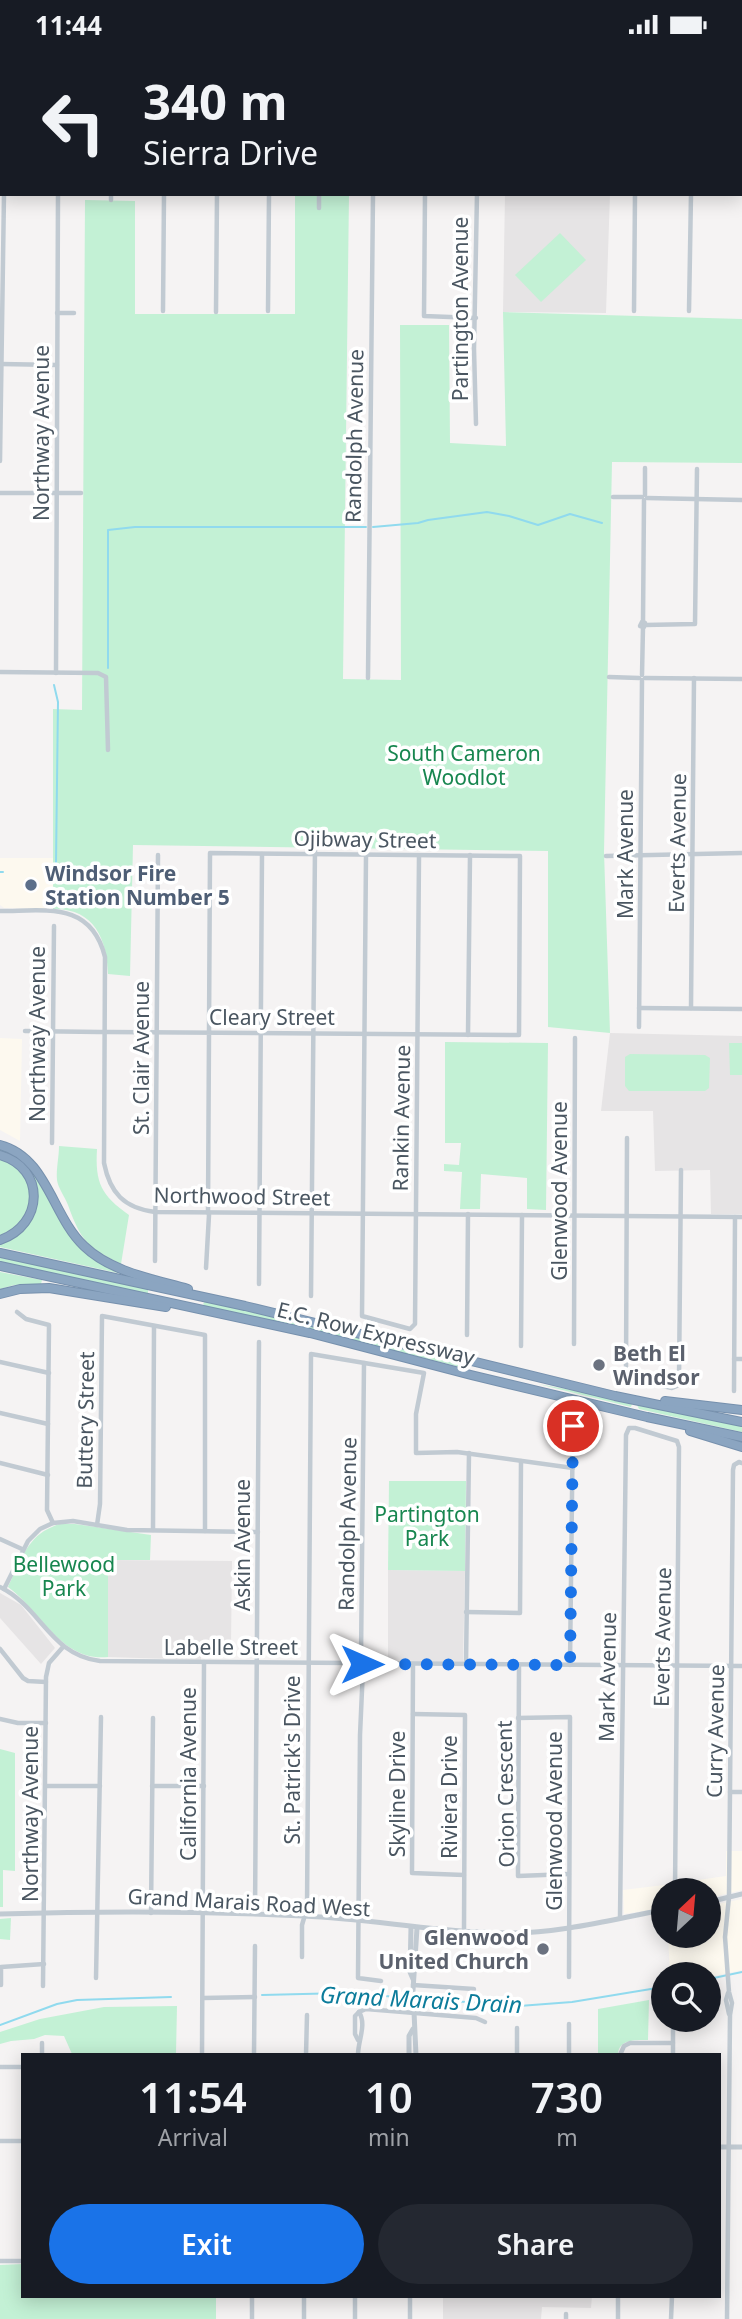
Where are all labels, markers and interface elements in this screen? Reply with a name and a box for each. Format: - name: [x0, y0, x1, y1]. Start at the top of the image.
- text: 11:44: [35, 7, 102, 43]
- text: 340 m: [143, 68, 288, 134]
- icon: left: [28, 77, 119, 168]
- text: Sierra Drive: [143, 131, 318, 174]
- street label: Partington Avenue: [446, 217, 474, 401]
- street label: Northway Avenue: [27, 345, 55, 521]
- street label: Randolph Avenue: [338, 349, 370, 523]
- park label: South Cameron Woodlot: [387, 739, 541, 791]
- street label: Everts Avenue: [662, 773, 692, 913]
- street label: Mark Avenue: [611, 789, 639, 919]
- street label: Ojibway Street: [293, 824, 437, 854]
- place label: Windsor Fire Station Number 5: [45, 859, 230, 911]
- marker: Windsor Fire Station Number 5: [23, 877, 39, 893]
- street label: Northway Avenue: [23, 946, 51, 1122]
- street label: St. Clair Avenue: [127, 981, 155, 1135]
- street label: Cleary Street: [209, 1003, 335, 1031]
- street label: Rankin Avenue: [386, 1044, 416, 1192]
- street label: Glenwood Avenue: [545, 1101, 573, 1281]
- street label: Northwood Street: [153, 1180, 331, 1212]
- street label: E.C. Row Expressway: [274, 1295, 478, 1371]
- place label: Beth El Windsor: [613, 1339, 700, 1391]
- street label: Buttery Street: [70, 1351, 100, 1489]
- marker: Beth El Windsor: [591, 1357, 607, 1373]
- pin: [543, 1396, 603, 1456]
- icon: arrive: [554, 1407, 592, 1445]
- street label: Randolph Avenue: [331, 1437, 363, 1611]
- street label: Askin Avenue: [228, 1479, 256, 1611]
- park label: Partington Park: [374, 1500, 480, 1552]
- park label: Bellewood Park: [13, 1550, 115, 1602]
- street label: Everts Avenue: [647, 1567, 677, 1707]
- street label: Mark Avenue: [592, 1612, 622, 1742]
- position arrow: [325, 1627, 399, 1701]
- street label: Labelle Street: [164, 1633, 299, 1661]
- street label: Curry Avenue: [700, 1664, 730, 1798]
- street label: St. Patrick's Drive: [278, 1675, 306, 1845]
- street label: California Avenue: [174, 1687, 202, 1861]
- street label: Orion Crescent: [490, 1720, 520, 1868]
- street label: Northway Avenue: [16, 1726, 44, 1902]
- street label: Skyline Drive: [383, 1731, 411, 1857]
- street label: Glenwood Avenue: [540, 1731, 568, 1911]
- street label: Riviera Drive: [435, 1735, 463, 1859]
- north arrow: [651, 1878, 721, 1948]
- map controls: [651, 1878, 721, 2032]
- street label: Grand Marais Road West: [127, 1882, 371, 1922]
- place label: Glenwood United Church: [379, 1923, 529, 1975]
- marker: Glenwood United Church: [535, 1941, 551, 1957]
- button: search: [651, 1962, 721, 2032]
- water label: Grand Marais Drain: [319, 1978, 523, 2020]
- text: 11:54: [139, 2068, 247, 2125]
- text: 10: [365, 2068, 413, 2125]
- text: 730: [531, 2068, 603, 2125]
- text: Arrival: [158, 2121, 228, 2153]
- text: min: [368, 2121, 410, 2153]
- text: m: [556, 2121, 578, 2153]
- button: Exit: [49, 2204, 364, 2284]
- button: Share: [378, 2204, 693, 2284]

